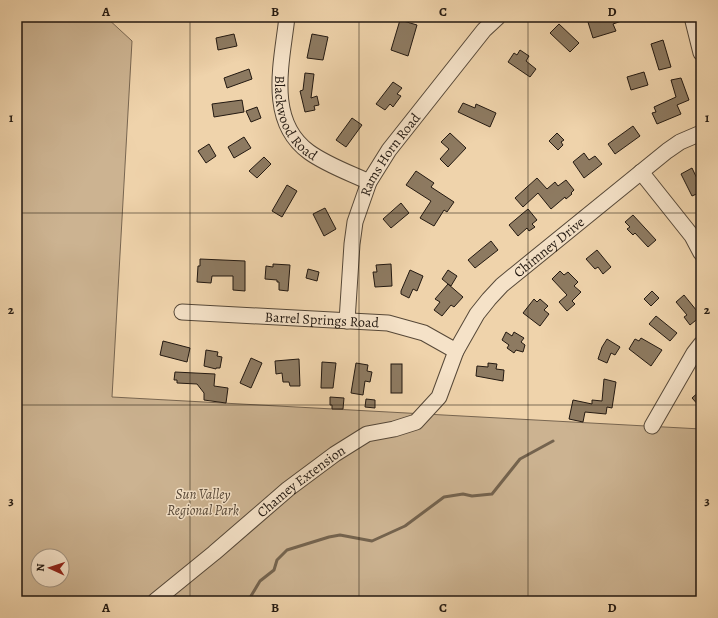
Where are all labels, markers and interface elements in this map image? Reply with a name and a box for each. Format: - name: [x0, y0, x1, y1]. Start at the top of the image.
- text: A: [101, 3, 111, 20]
- text: B: [271, 3, 279, 20]
- text: C: [439, 3, 447, 20]
- text: D: [607, 3, 617, 20]
- street label: Blackwood Road: [270, 75, 322, 165]
- text: 1: [9, 109, 14, 126]
- street label: Rams Horn Road: [356, 109, 425, 199]
- text: 1: [705, 109, 710, 126]
- street label: Chimney Drive: [510, 213, 589, 282]
- text: 2: [8, 301, 15, 318]
- text: 2: [704, 301, 711, 318]
- street label: Barrel Springs Road: [264, 307, 380, 333]
- street label: Chamey Extension: [253, 441, 349, 522]
- park label: Sun Valley Regional Park: [167, 485, 239, 520]
- text: 3: [8, 492, 14, 509]
- text: 3: [704, 492, 710, 509]
- north arrow: [30, 548, 70, 588]
- text: N: [33, 563, 48, 572]
- text: A: [101, 599, 111, 616]
- text: B: [271, 599, 279, 616]
- text: C: [439, 599, 447, 616]
- text: D: [607, 599, 617, 616]

